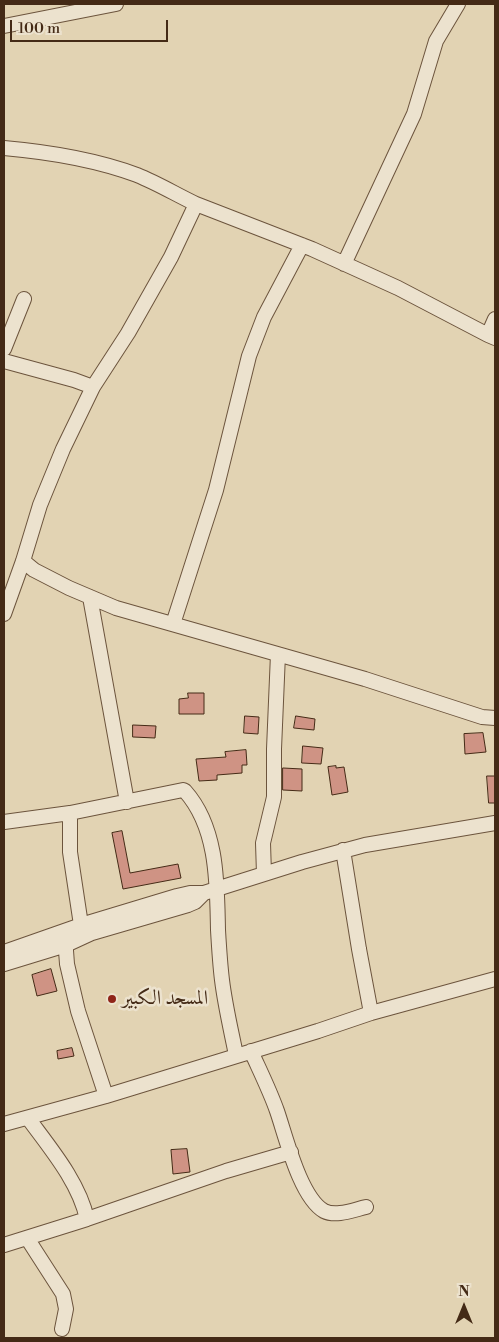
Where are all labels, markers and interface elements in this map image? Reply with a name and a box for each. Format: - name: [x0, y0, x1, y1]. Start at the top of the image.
- scale bar: [12, 10, 170, 42]
- text: 100 m: [18, 19, 60, 38]
- place label: المسجد الكبير: [122, 987, 208, 1011]
- marker: المسجد الكبير: [106, 993, 118, 1005]
- north arrow: [439, 1282, 489, 1332]
- text: N: [458, 1283, 470, 1301]

